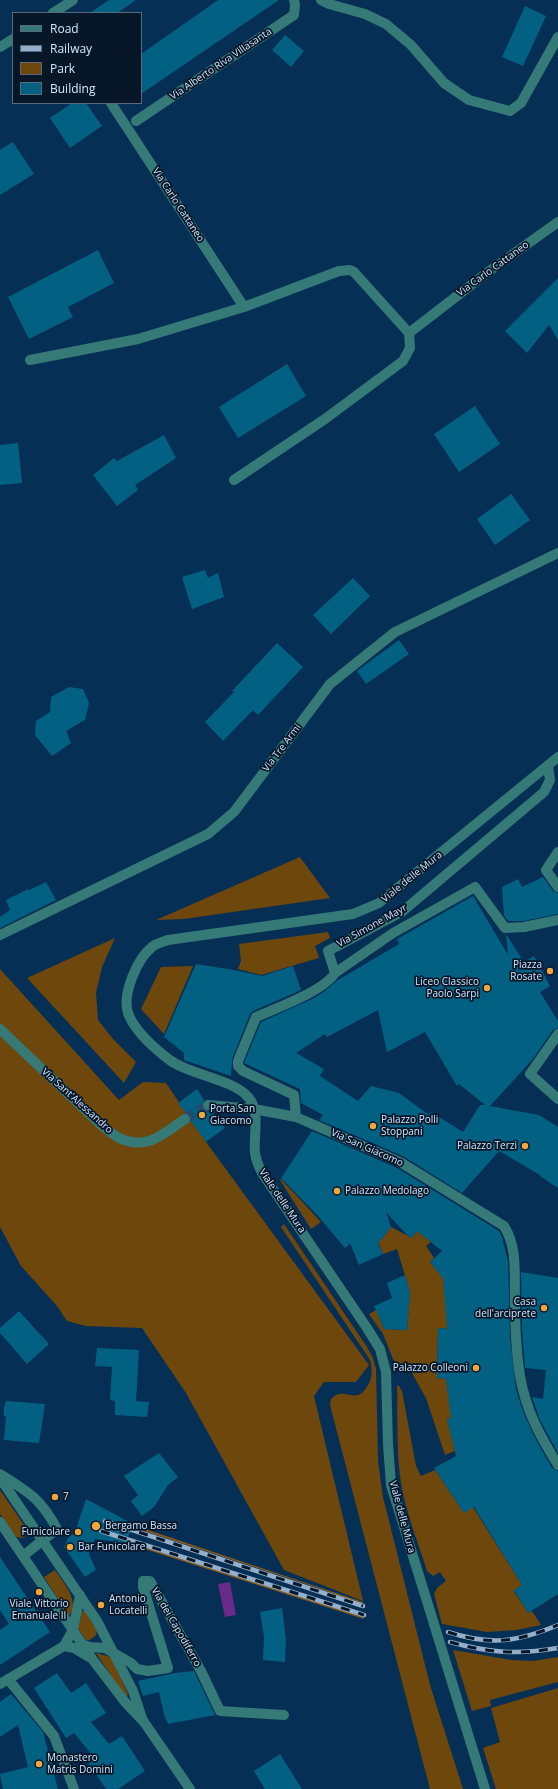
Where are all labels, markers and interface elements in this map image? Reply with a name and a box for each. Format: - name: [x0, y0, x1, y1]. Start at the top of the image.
- legend: [12, 12, 142, 104]
- text: Road: [50, 20, 79, 37]
- street label: Via Alberto Riva Villasanta: [168, 25, 274, 103]
- text: Railway: [50, 40, 92, 57]
- text: Park: [50, 60, 75, 77]
- text: Building: [50, 80, 95, 97]
- street label: Via Carlo Cattaneo: [150, 166, 206, 244]
- street label: Via Carlo Cattaneo: [455, 239, 531, 299]
- street label: Via Tre Armi: [260, 722, 304, 774]
- street label: Viale delle Mura: [379, 849, 445, 905]
- street label: Via Simone Mayr: [335, 902, 409, 950]
- place label: Piazza Rosate: [510, 959, 542, 982]
- marker: Piazza Rosate: [545, 966, 555, 976]
- place label: Liceo Classico Paolo Sarpi: [415, 976, 479, 1000]
- marker: Liceo Classico Paolo Sarpi: [482, 983, 492, 993]
- street label: Via Sant'Alessandro: [39, 1066, 115, 1136]
- place label: Porta San Giacomo: [210, 1103, 255, 1126]
- marker: Porta San Giacomo: [197, 1110, 207, 1120]
- place label: Palazzo Polli Stoppani: [381, 1114, 438, 1138]
- marker: Palazzo Polli Stoppani: [368, 1121, 378, 1131]
- street label: Via San Giacomo: [329, 1127, 405, 1169]
- place label: Palazzo Terzi: [457, 1140, 517, 1152]
- marker: Palazzo Terzi: [520, 1141, 530, 1151]
- street label: Viale delle Mura: [256, 1167, 308, 1235]
- place label: Palazzo Medolago: [345, 1185, 429, 1197]
- marker: Palazzo Medolago: [332, 1186, 342, 1196]
- place label: Casa dell'arciprete: [475, 1296, 536, 1320]
- marker: Casa dell'arciprete: [539, 1303, 549, 1313]
- place label: Palazzo Colleoni: [393, 1362, 468, 1374]
- marker: Palazzo Colleoni: [471, 1363, 481, 1373]
- street label: Viale delle Mura: [387, 1479, 417, 1555]
- place label: 7: [63, 1491, 69, 1503]
- marker: 7: [50, 1492, 60, 1502]
- marker: Bergamo Bassa: [90, 1520, 102, 1532]
- place label: Bergamo Bassa: [105, 1520, 177, 1532]
- place label: Funicolare: [21, 1526, 70, 1538]
- marker: Funicolare: [73, 1527, 83, 1537]
- place label: Bar Funicolare: [78, 1541, 145, 1553]
- marker: Bar Funicolare: [65, 1542, 75, 1552]
- street label: Via dei Capodiferro: [148, 1585, 204, 1669]
- marker: Viale Vittorio Emanuale II: [34, 1587, 44, 1597]
- place label: Antonio Locatelli: [109, 1593, 147, 1616]
- place label: Viale Vittorio Emanuale II: [9, 1598, 69, 1622]
- marker: Antonio Locatelli: [96, 1600, 106, 1610]
- place label: Monastero Matris Domini: [47, 1752, 113, 1776]
- marker: Monastero Matris Domini: [34, 1759, 44, 1769]

